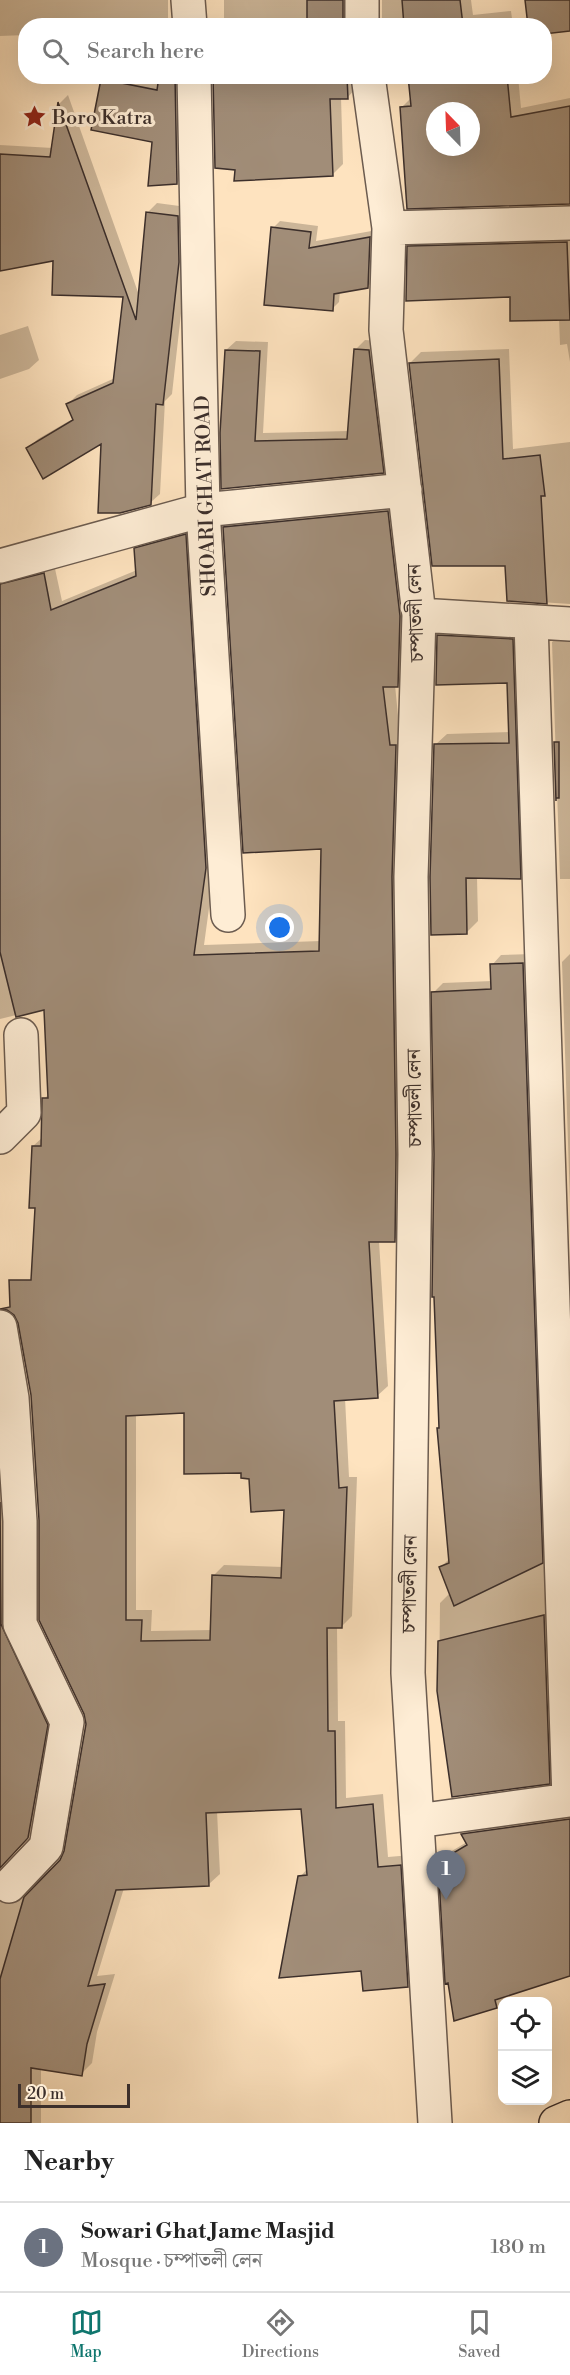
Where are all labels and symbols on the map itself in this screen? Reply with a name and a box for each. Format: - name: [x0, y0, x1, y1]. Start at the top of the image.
- north arrow: [426, 102, 480, 156]
- place icon: Boro Katra: [21, 104, 47, 130]
- place label: Boro Katra: [51, 106, 153, 131]
- street label: SHOARI GHAT ROAD: [190, 395, 222, 597]
- street label: চম্পাতলী লেন: [401, 562, 431, 663]
- your location: [265, 913, 294, 942]
- street label: চম্পাতলী লেন: [401, 1047, 429, 1148]
- street label: চম্পাতলী লেন: [396, 1533, 424, 1634]
- pin: 1: [426, 1850, 466, 1900]
- scale bar: [18, 2081, 130, 2108]

